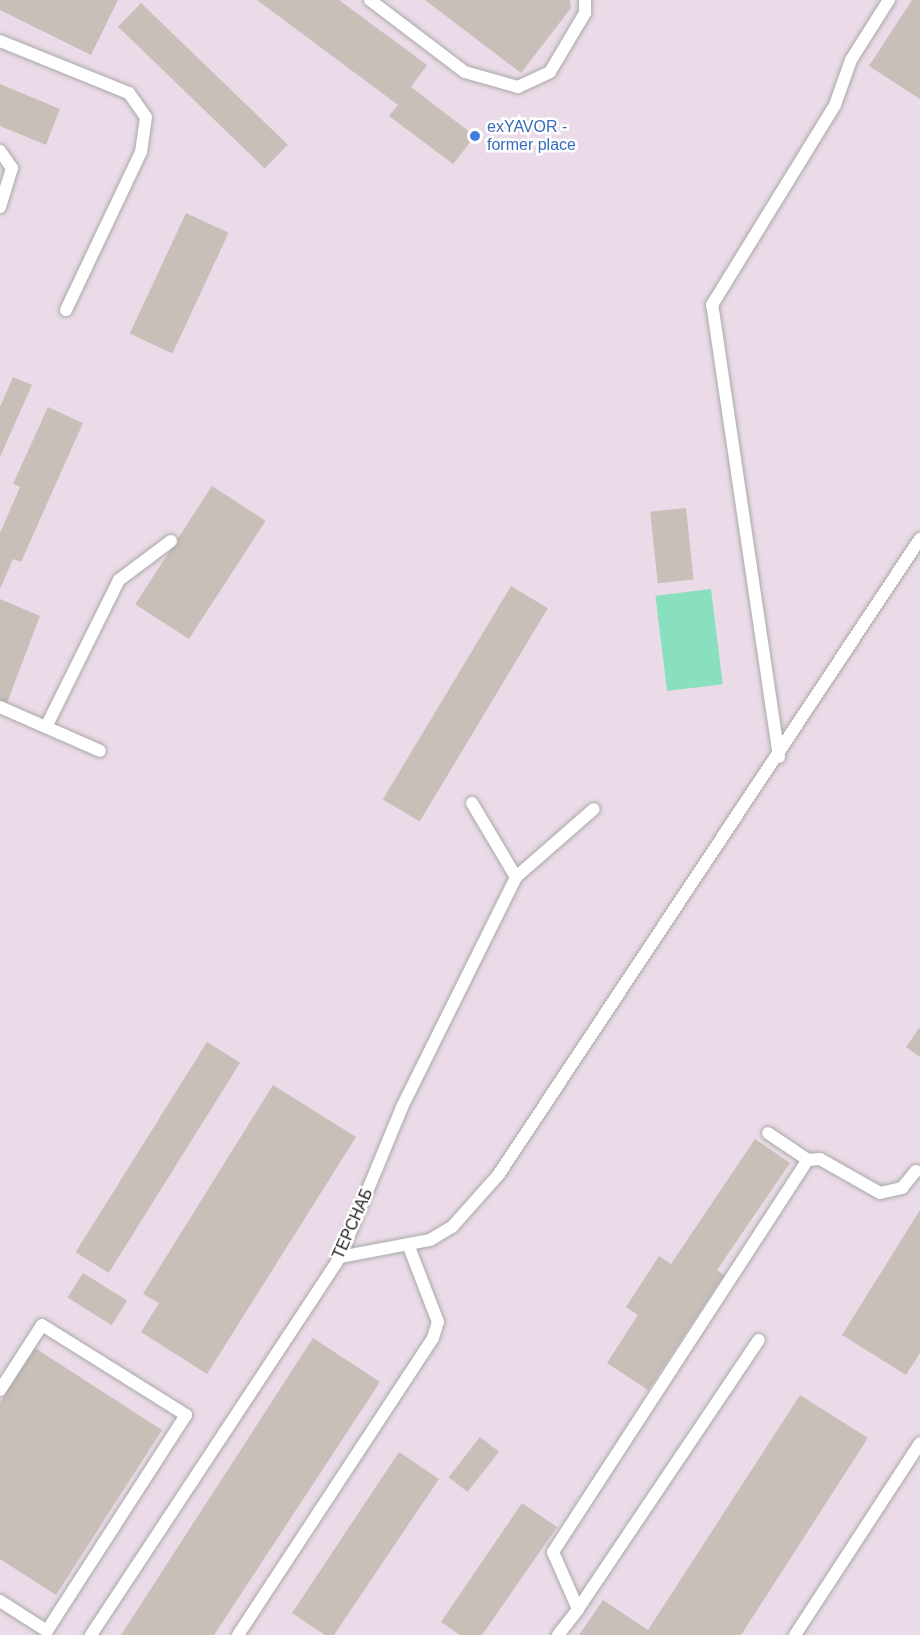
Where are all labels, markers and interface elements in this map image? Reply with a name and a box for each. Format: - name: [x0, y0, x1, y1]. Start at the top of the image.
- place label: exYAVOR - former place: [487, 117, 576, 155]
- marker: exYAVOR - former place: [468, 129, 482, 143]
- street label: ТЕРСНАБ: [329, 1186, 377, 1262]

